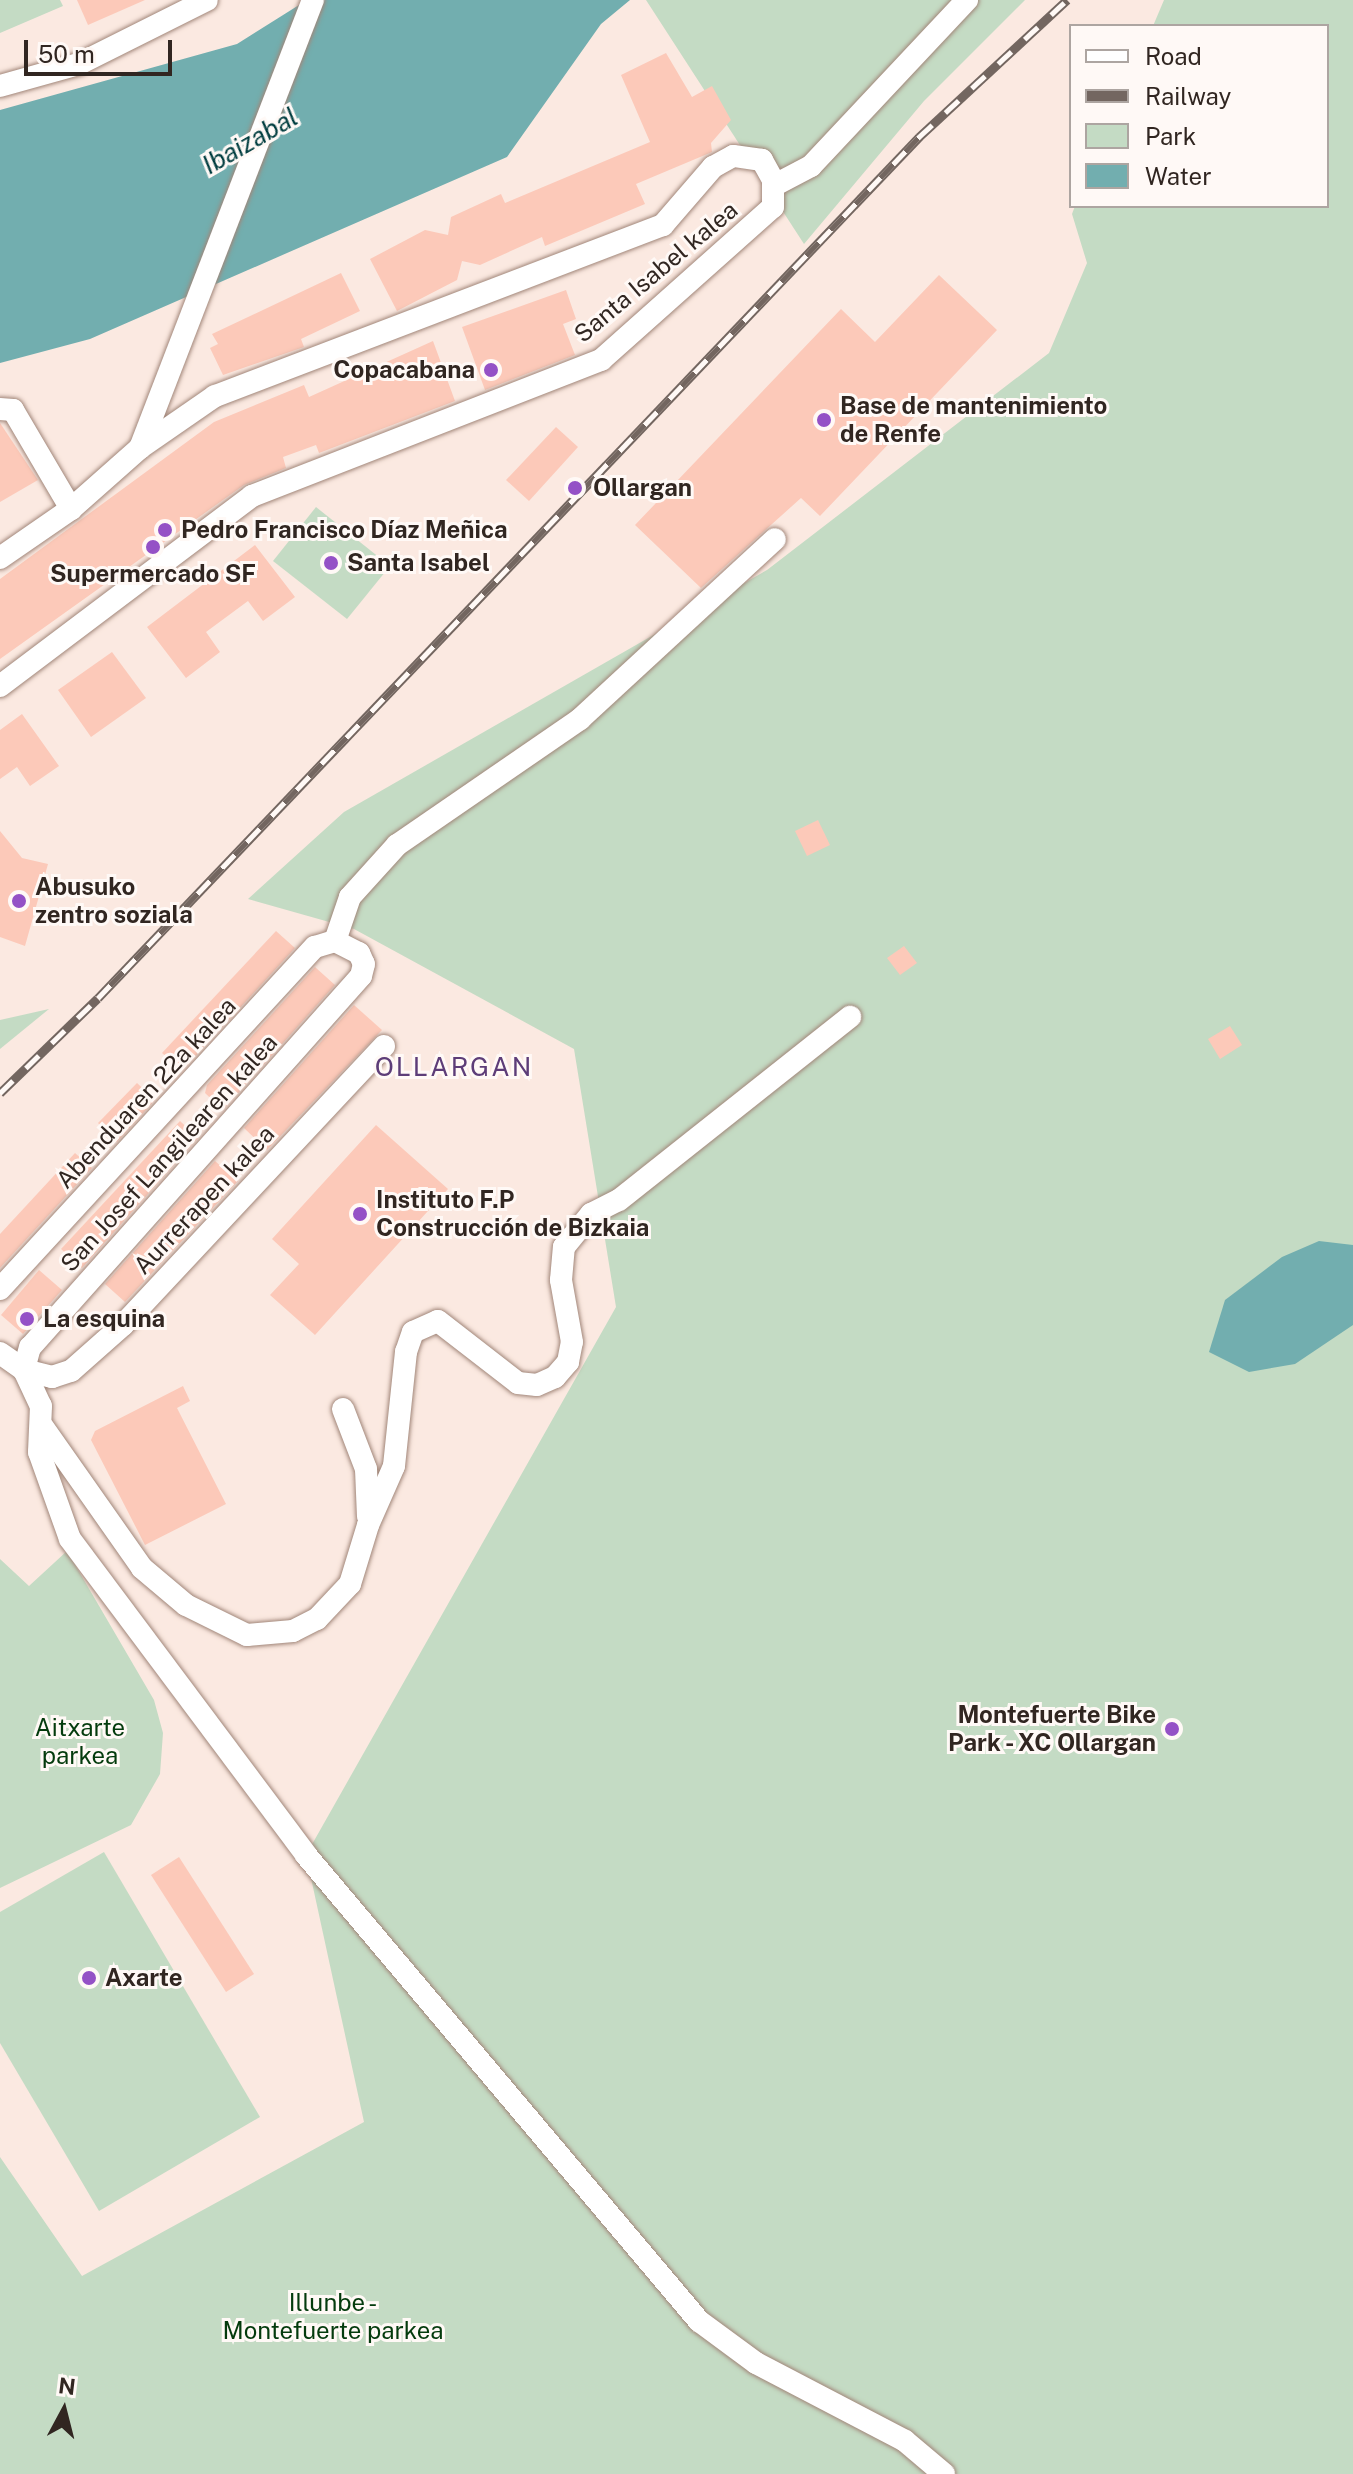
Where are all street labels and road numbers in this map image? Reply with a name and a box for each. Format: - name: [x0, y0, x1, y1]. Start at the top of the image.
- street label: Santa Isabel kalea: [569, 195, 743, 349]
- street label: Abenduaren 22a kalea: [50, 992, 242, 1194]
- street label: San Josef Langilearen kalea: [55, 1028, 283, 1278]
- street label: Aurrerapen kalea: [128, 1120, 280, 1280]

